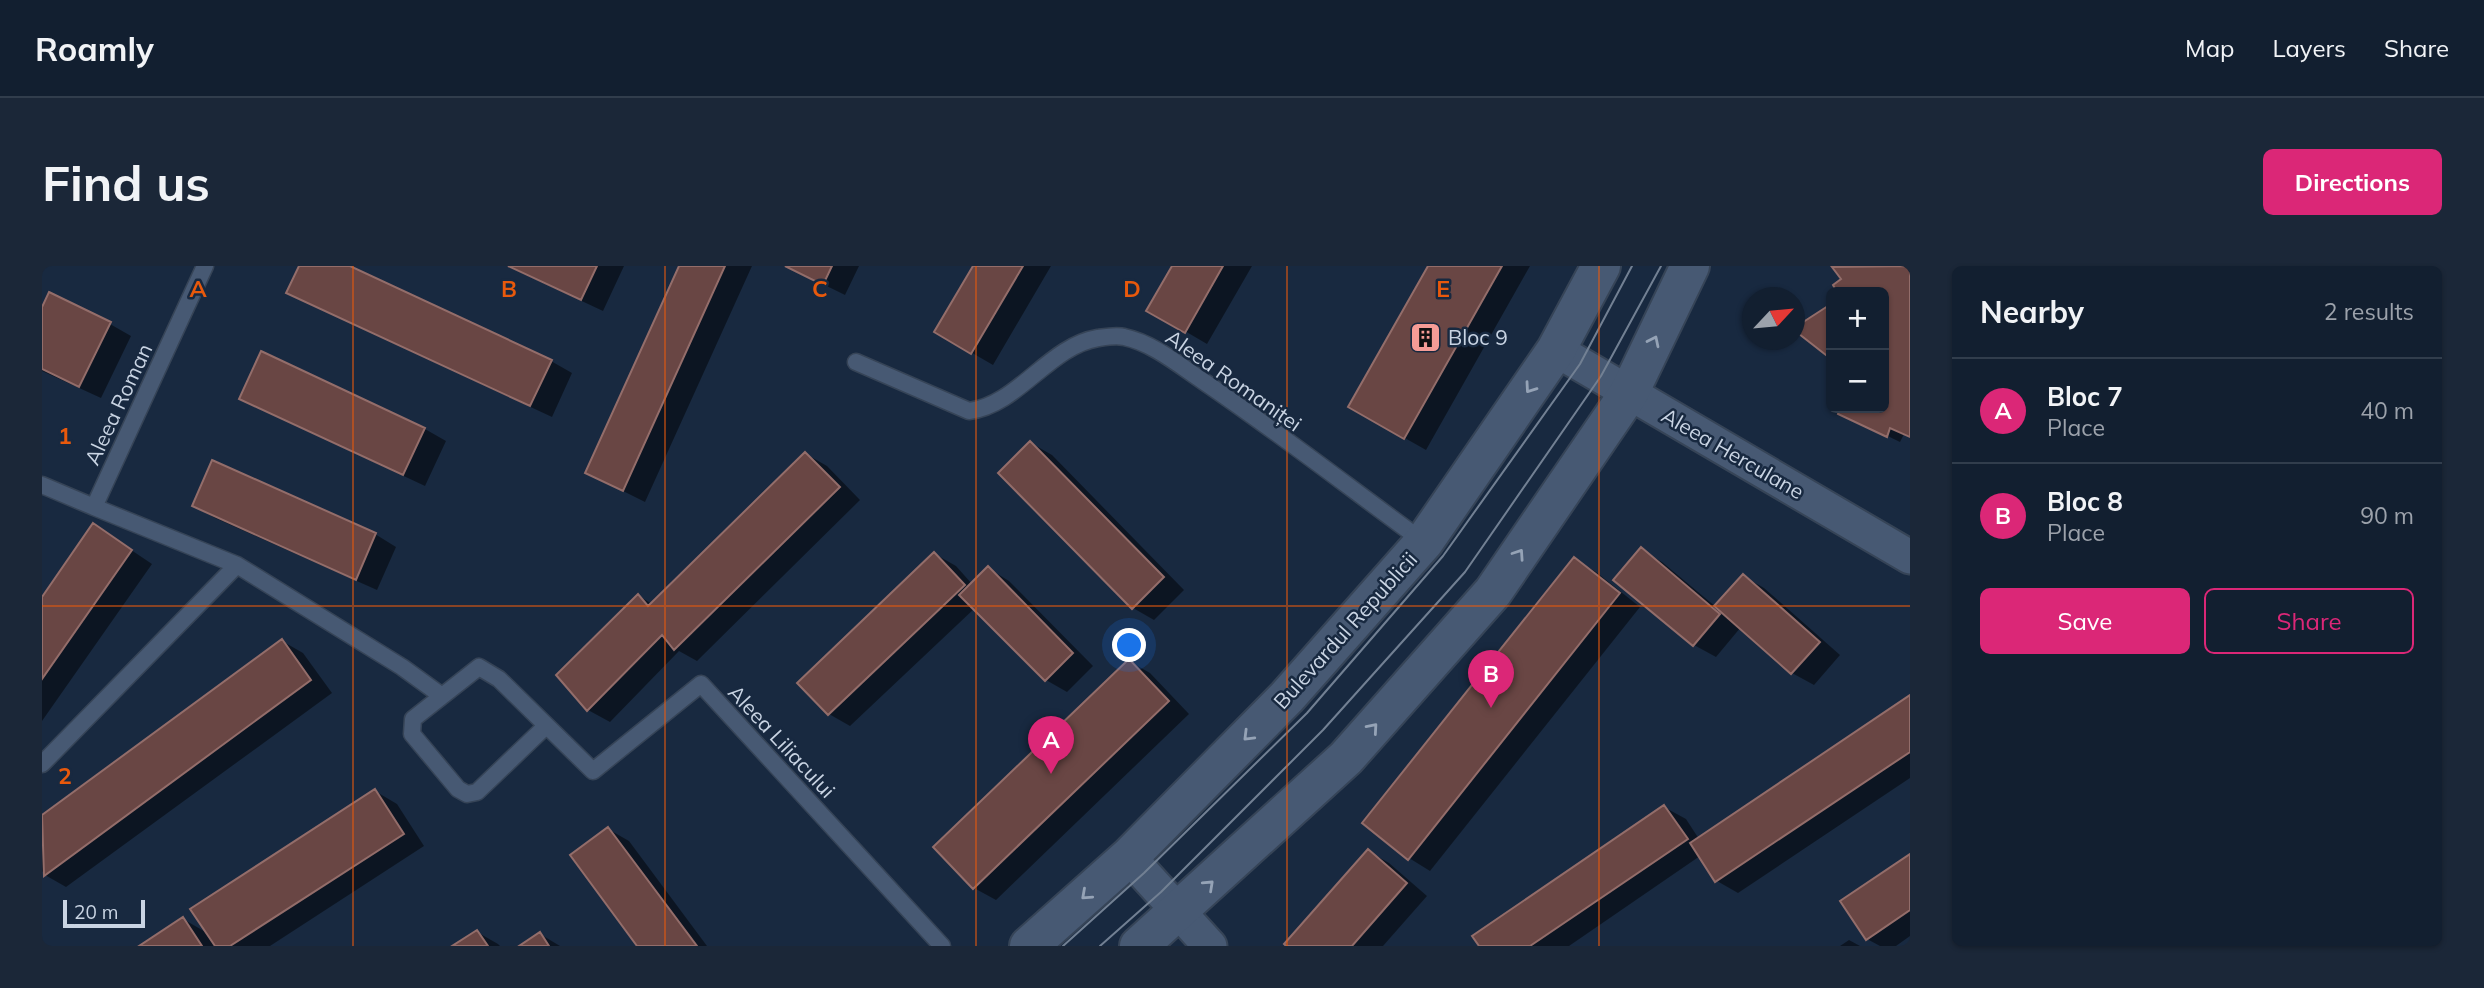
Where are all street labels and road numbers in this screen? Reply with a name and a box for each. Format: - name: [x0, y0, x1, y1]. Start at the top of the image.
- street label: Aleea Romaniței: [1161, 324, 1307, 437]
- street label: Aleea Roman: [79, 339, 157, 469]
- street label: Aleea Herculane: [1657, 402, 1809, 504]
- street label: Bulevardul Republicii: [1268, 546, 1422, 714]
- street label: Aleea Liliacului: [723, 679, 841, 803]

